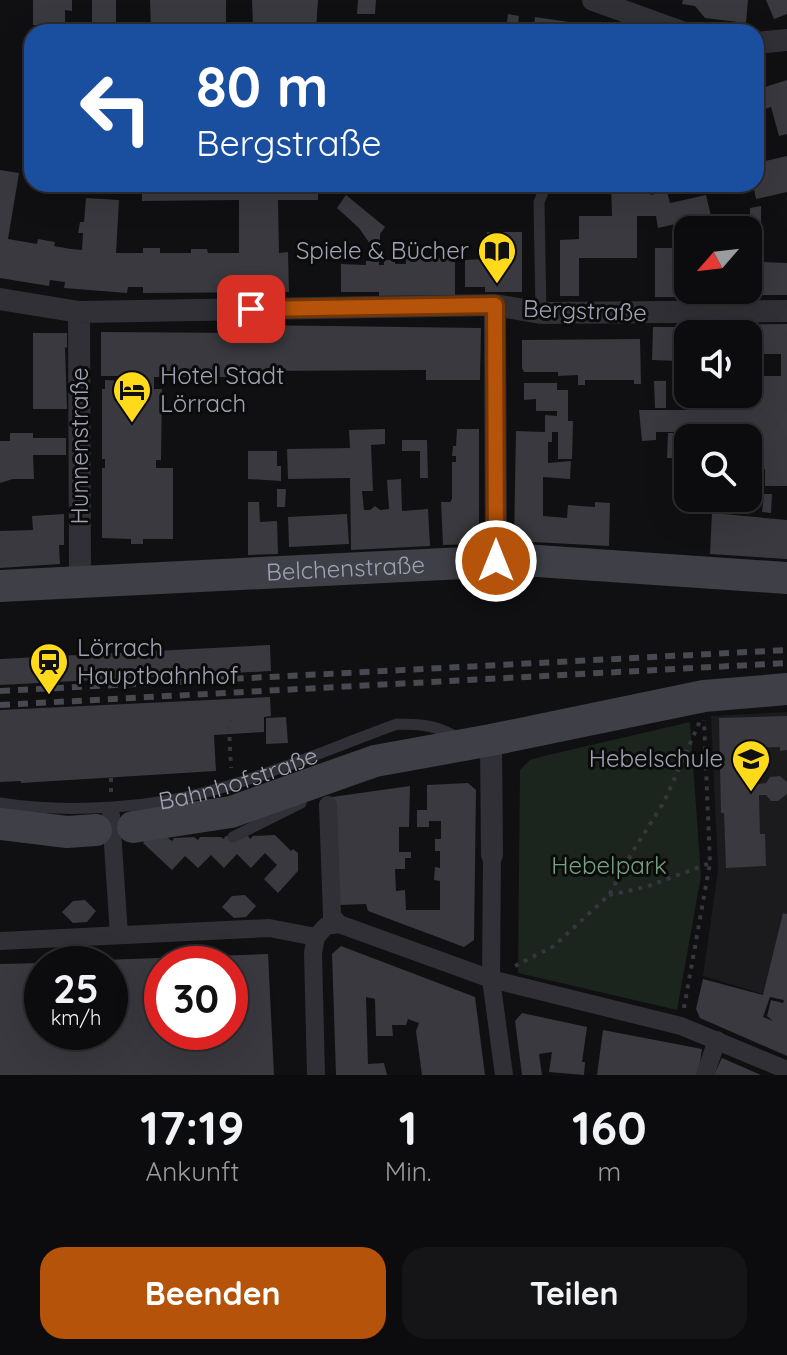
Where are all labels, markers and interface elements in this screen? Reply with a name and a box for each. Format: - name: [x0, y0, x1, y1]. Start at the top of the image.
- text: 80 m: [196, 51, 328, 121]
- icon: left: [64, 56, 168, 160]
- text: Bergstraße: [196, 120, 382, 165]
- north arrow: [674, 216, 762, 304]
- map controls: [674, 216, 762, 512]
- library icon: Spiele & Bücher: [476, 230, 518, 285]
- place label: Spiele & Bücher: [296, 235, 469, 265]
- pin: [217, 275, 285, 343]
- icon: arrive: [229, 287, 273, 331]
- street label: Bergstraße: [523, 293, 647, 327]
- button: sound: [674, 320, 762, 408]
- place label: Hotel Stadt Lörrach: [160, 360, 284, 418]
- street label: Hunnenstraße: [64, 367, 94, 525]
- hotel icon: Hotel Stadt Lörrach: [111, 369, 153, 424]
- button: search: [674, 424, 762, 512]
- position arrow: [454, 519, 538, 603]
- street label: Belchenstraße: [265, 549, 426, 587]
- place label: Lörrach Hauptbahnhof: [77, 632, 239, 690]
- station icon: Lörrach Hauptbahnhof: [28, 641, 70, 696]
- school or university icon: Hebelschule: [730, 738, 772, 793]
- street label: Bahnhofstraße: [156, 740, 322, 816]
- place label: Hebelschule: [589, 743, 723, 773]
- park label: Hebelpark: [551, 850, 667, 880]
- speed limit sign: 30: [144, 946, 248, 1050]
- text: 25: [53, 963, 99, 1013]
- text: km/h: [51, 1005, 101, 1030]
- text: 17:19: [140, 1097, 244, 1157]
- text: 1: [399, 1097, 418, 1157]
- text: 160: [572, 1097, 647, 1157]
- text: Ankunft: [146, 1155, 239, 1188]
- text: Min.: [385, 1155, 432, 1188]
- text: m: [597, 1155, 621, 1188]
- button: Beenden: [40, 1247, 386, 1339]
- button: Teilen: [402, 1247, 747, 1339]

